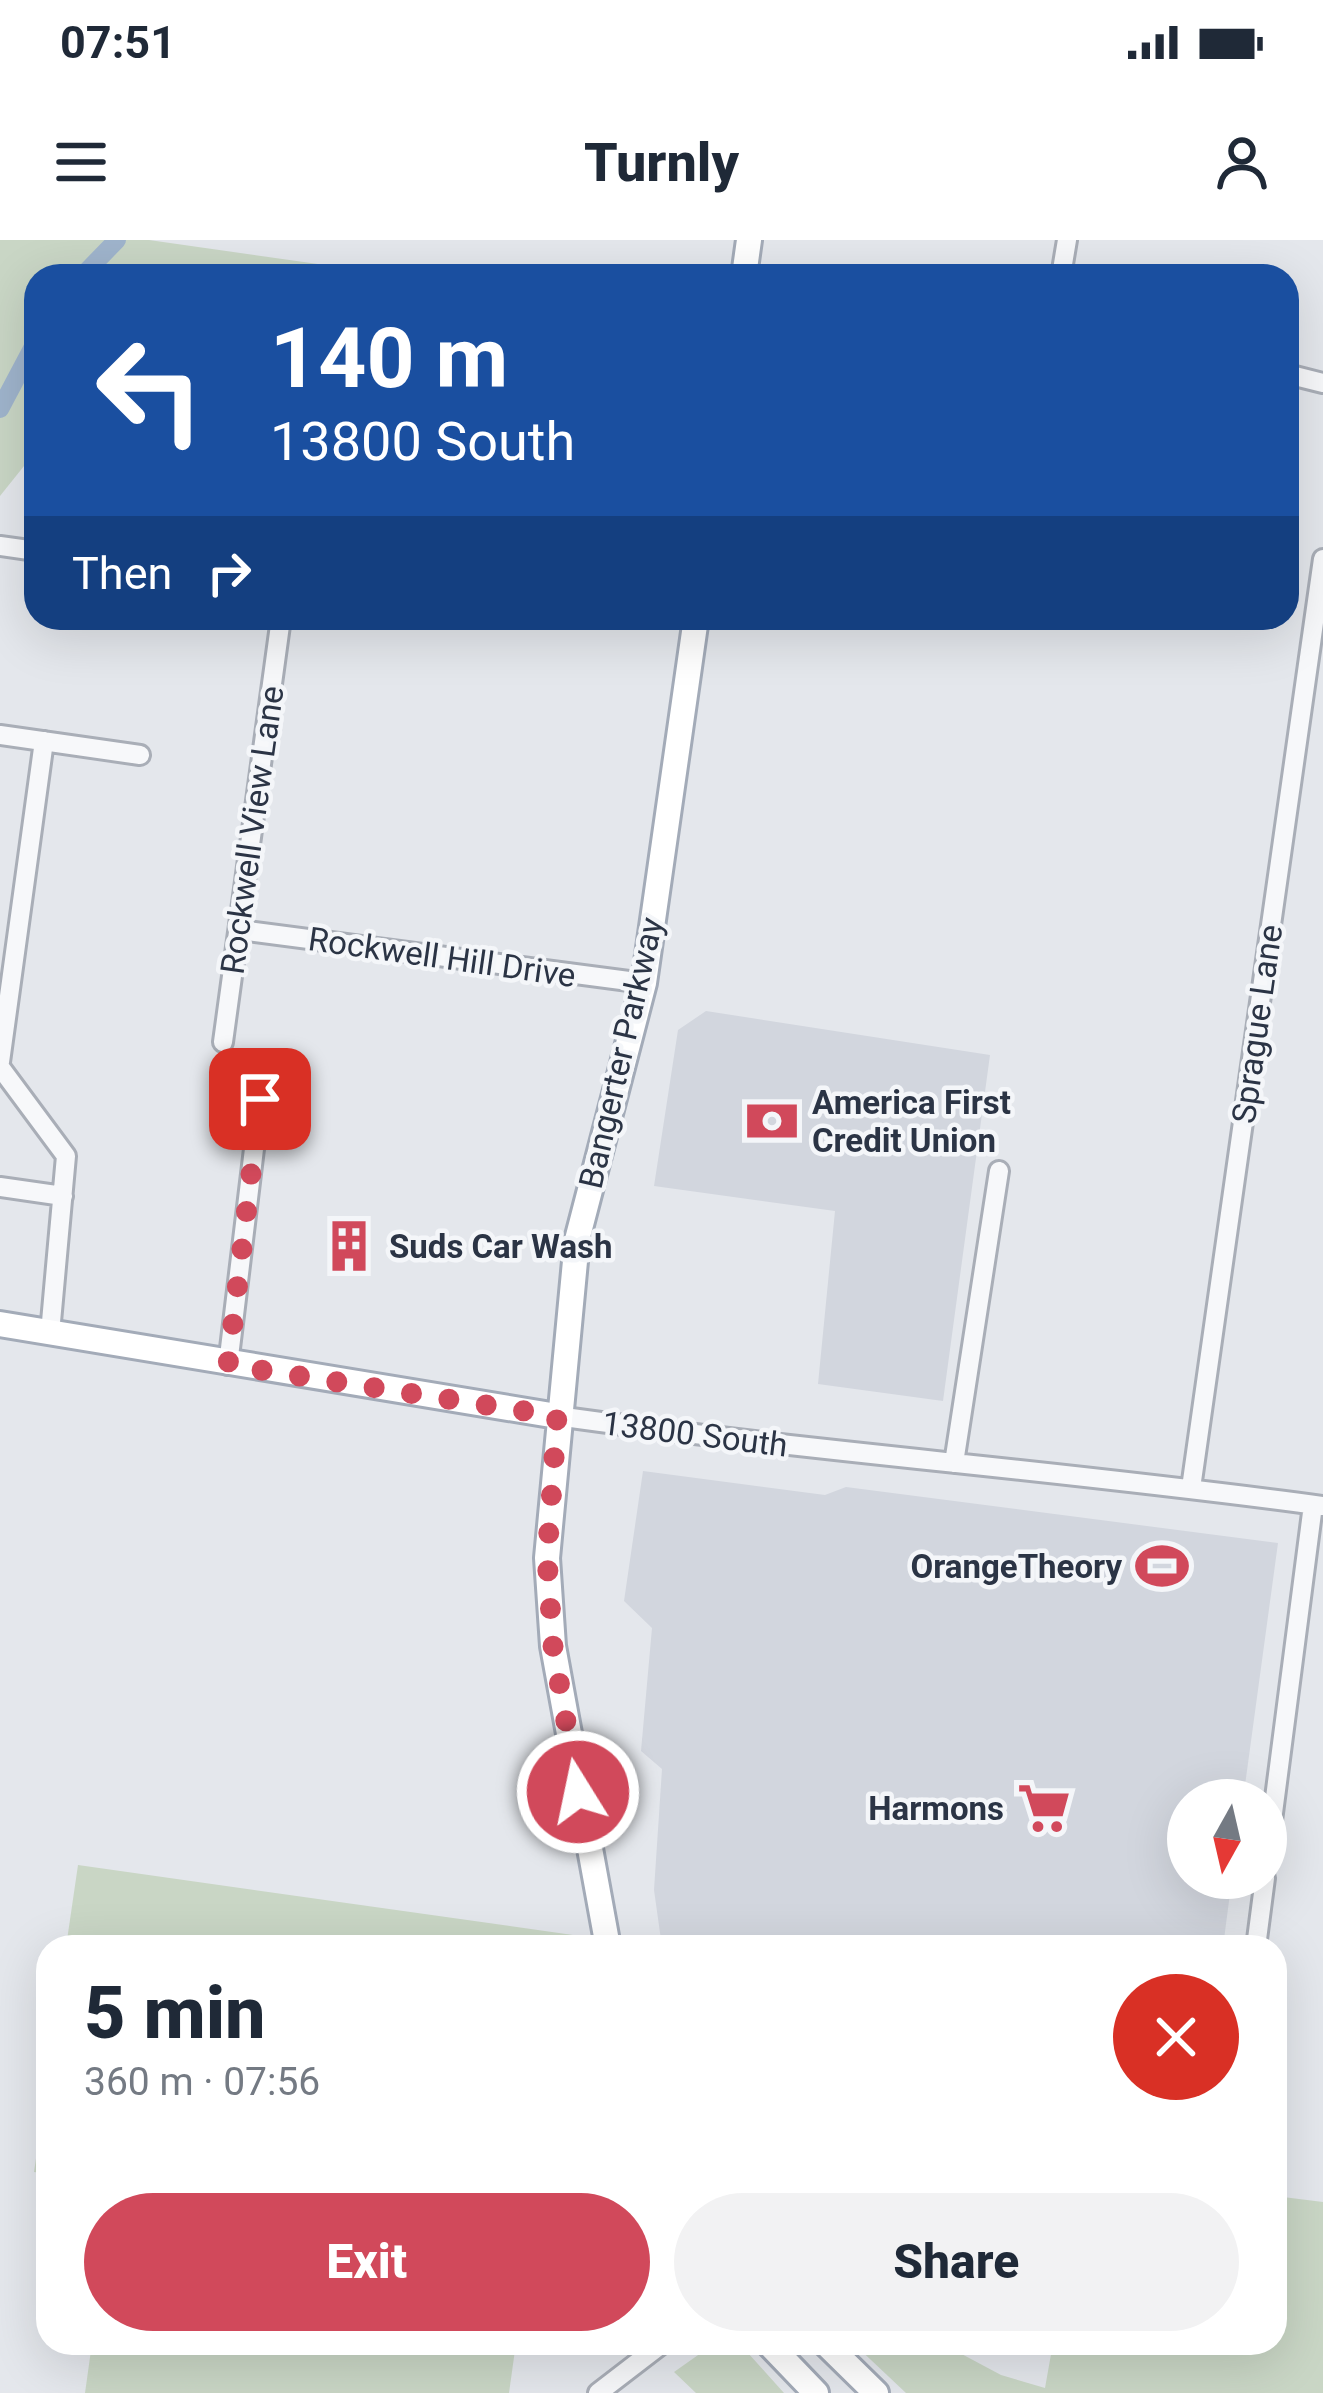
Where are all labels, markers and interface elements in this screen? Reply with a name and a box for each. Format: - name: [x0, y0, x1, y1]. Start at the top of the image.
- text: 07:51: [60, 16, 176, 69]
- icon: menu: [48, 129, 114, 195]
- icon: person: [1209, 129, 1275, 195]
- text: Turnly: [584, 131, 739, 194]
- text: 140 m: [270, 309, 508, 408]
- icon: left: [72, 312, 228, 468]
- text: 13800 South: [270, 410, 575, 473]
- icon: right: [196, 540, 262, 606]
- text: Then: [72, 547, 172, 600]
- street label: Rockwell View Lane: [212, 683, 292, 977]
- street label: Bangerter Parkway: [571, 913, 671, 1192]
- street label: Rockwell Hill Drive: [306, 919, 578, 995]
- street label: Sprague Lane: [1224, 922, 1290, 1126]
- pin: [209, 1048, 311, 1150]
- icon: arrive: [227, 1066, 293, 1132]
- place label: America First Credit Union: [812, 1083, 1011, 1160]
- bank icon: America First Credit Union: [743, 1092, 801, 1150]
- building icon: Suds Car Wash: [320, 1217, 378, 1275]
- place label: Suds Car Wash: [389, 1227, 613, 1266]
- street label: 13800 South: [600, 1403, 790, 1465]
- sports icon: OrangeTheory: [1133, 1537, 1191, 1595]
- place label: OrangeTheory: [911, 1547, 1122, 1586]
- position arrow: [515, 1729, 641, 1855]
- supermarket icon: Harmons: [1015, 1779, 1073, 1837]
- north arrow: [1167, 1779, 1287, 1899]
- map controls: [1167, 1779, 1287, 1899]
- place label: Harmons: [868, 1789, 1004, 1828]
- text: 5 min: [84, 1971, 266, 2056]
- button: close: [1113, 1974, 1239, 2100]
- text: 360 m · 07:56: [84, 2059, 320, 2105]
- button: Exit: [84, 2193, 650, 2331]
- button: Share: [674, 2193, 1239, 2331]

